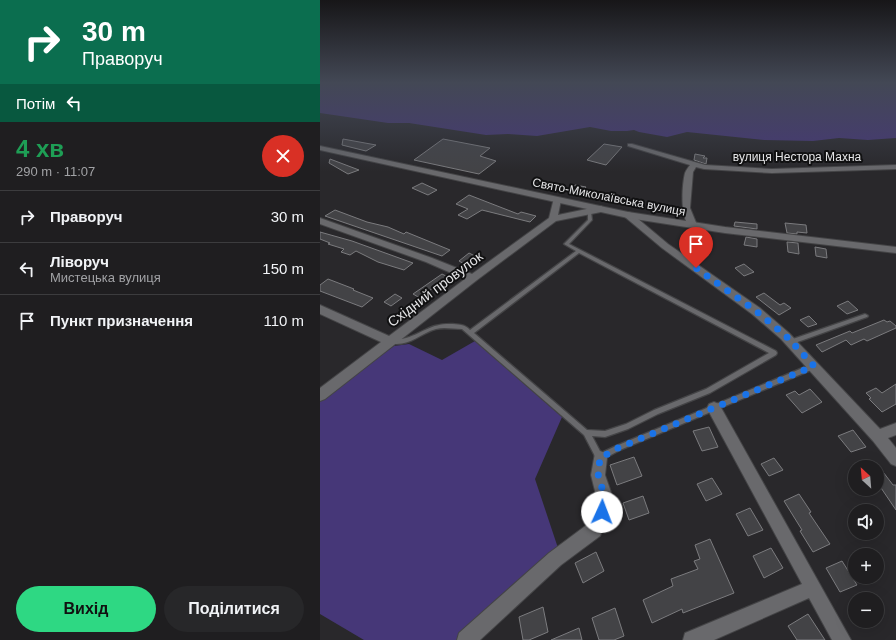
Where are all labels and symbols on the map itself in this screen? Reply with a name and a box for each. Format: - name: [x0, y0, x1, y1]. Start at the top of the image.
- street label: вулиця Нестора Махна: [733, 150, 862, 164]
- street label: Свято-Миколаївська вулиця: [531, 175, 687, 219]
- pin: [679, 227, 713, 268]
- street label: Східний провулок: [384, 248, 486, 330]
- north arrow: [848, 460, 884, 496]
- position arrow: [581, 491, 623, 533]

